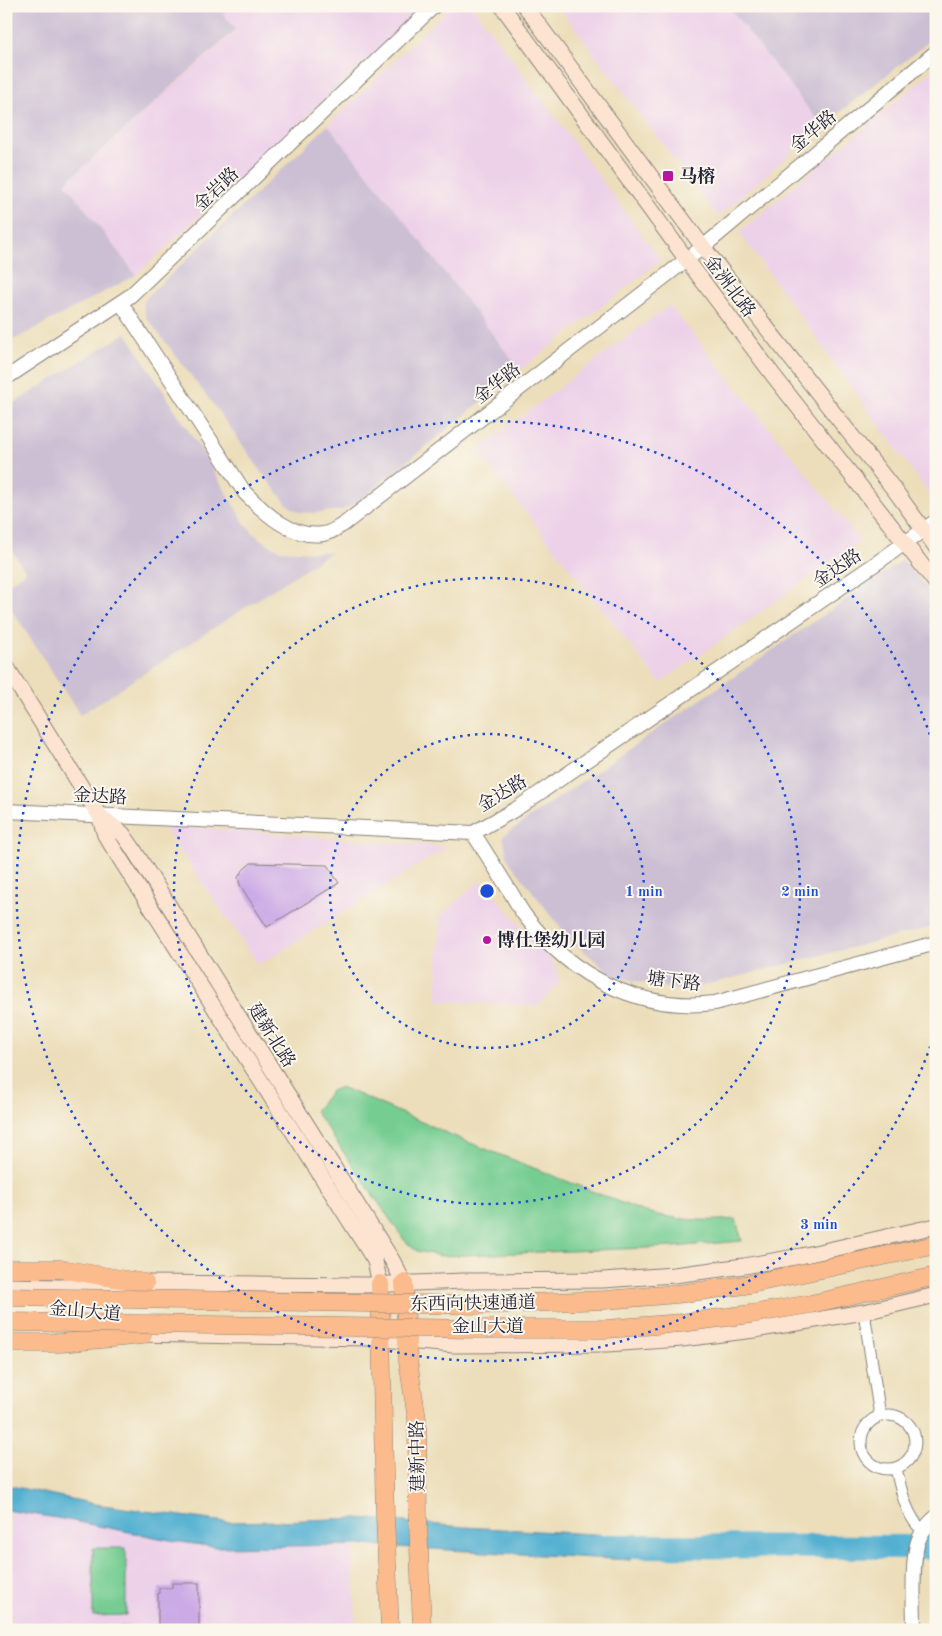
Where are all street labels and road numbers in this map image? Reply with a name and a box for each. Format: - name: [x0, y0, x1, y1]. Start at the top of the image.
- street label: 金华路: [786, 106, 840, 156]
- street label: 金岩路: [190, 163, 242, 215]
- street label: 金洲北路: [700, 251, 760, 321]
- street label: 金华路: [470, 358, 524, 408]
- street label: 金达路: [809, 545, 865, 591]
- street label: 金达路: [474, 771, 530, 815]
- street label: 金达路: [73, 785, 127, 807]
- street label: 塘下路: [646, 968, 702, 994]
- street label: 建新北路: [244, 999, 300, 1071]
- street label: 东西向快速通道: [410, 1292, 536, 1314]
- street label: 金山大道: [48, 1298, 122, 1324]
- street label: 金山大道: [452, 1316, 524, 1336]
- street label: 建新中路: [406, 1420, 428, 1492]

